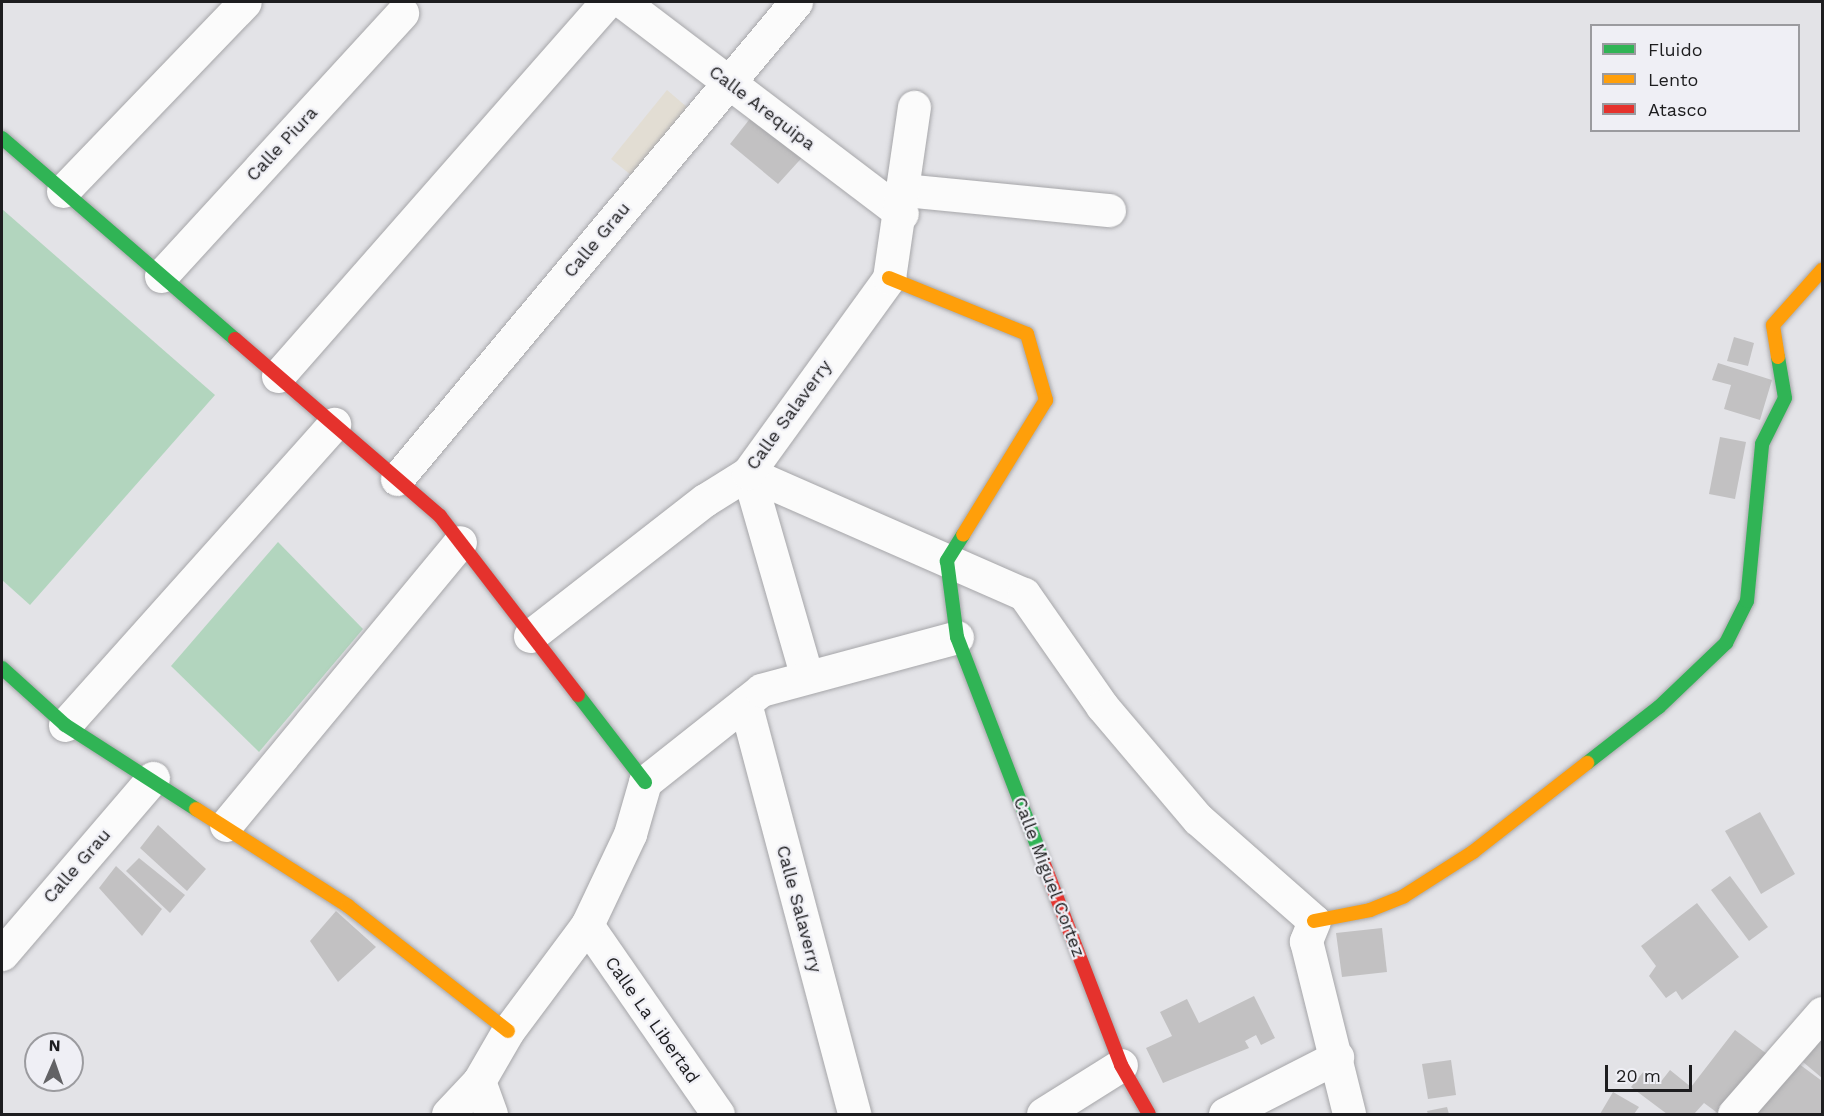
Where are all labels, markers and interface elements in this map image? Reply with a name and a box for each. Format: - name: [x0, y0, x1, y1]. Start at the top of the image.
- legend: [1590, 24, 1800, 132]
- text: Fluido: [1648, 39, 1702, 60]
- street label: Calle Arequipa: [704, 61, 820, 155]
- text: Lento: [1648, 69, 1698, 90]
- text: Atasco: [1648, 99, 1707, 120]
- street label: Calle Piura: [242, 102, 322, 186]
- street label: Calle Grau: [559, 198, 635, 282]
- street label: Calle Salaverry: [742, 356, 836, 474]
- street label: Calle Miguel Cortez: [1008, 794, 1090, 960]
- street label: Calle Grau: [39, 824, 115, 908]
- street label: Calle Salaverry: [772, 843, 826, 975]
- street label: Calle La Libertad: [600, 952, 704, 1088]
- north arrow: [24, 1032, 84, 1092]
- text: N: [48, 1036, 61, 1055]
- scale bar: [1608, 1053, 1695, 1091]
- text: 20 m: [1616, 1065, 1661, 1086]

